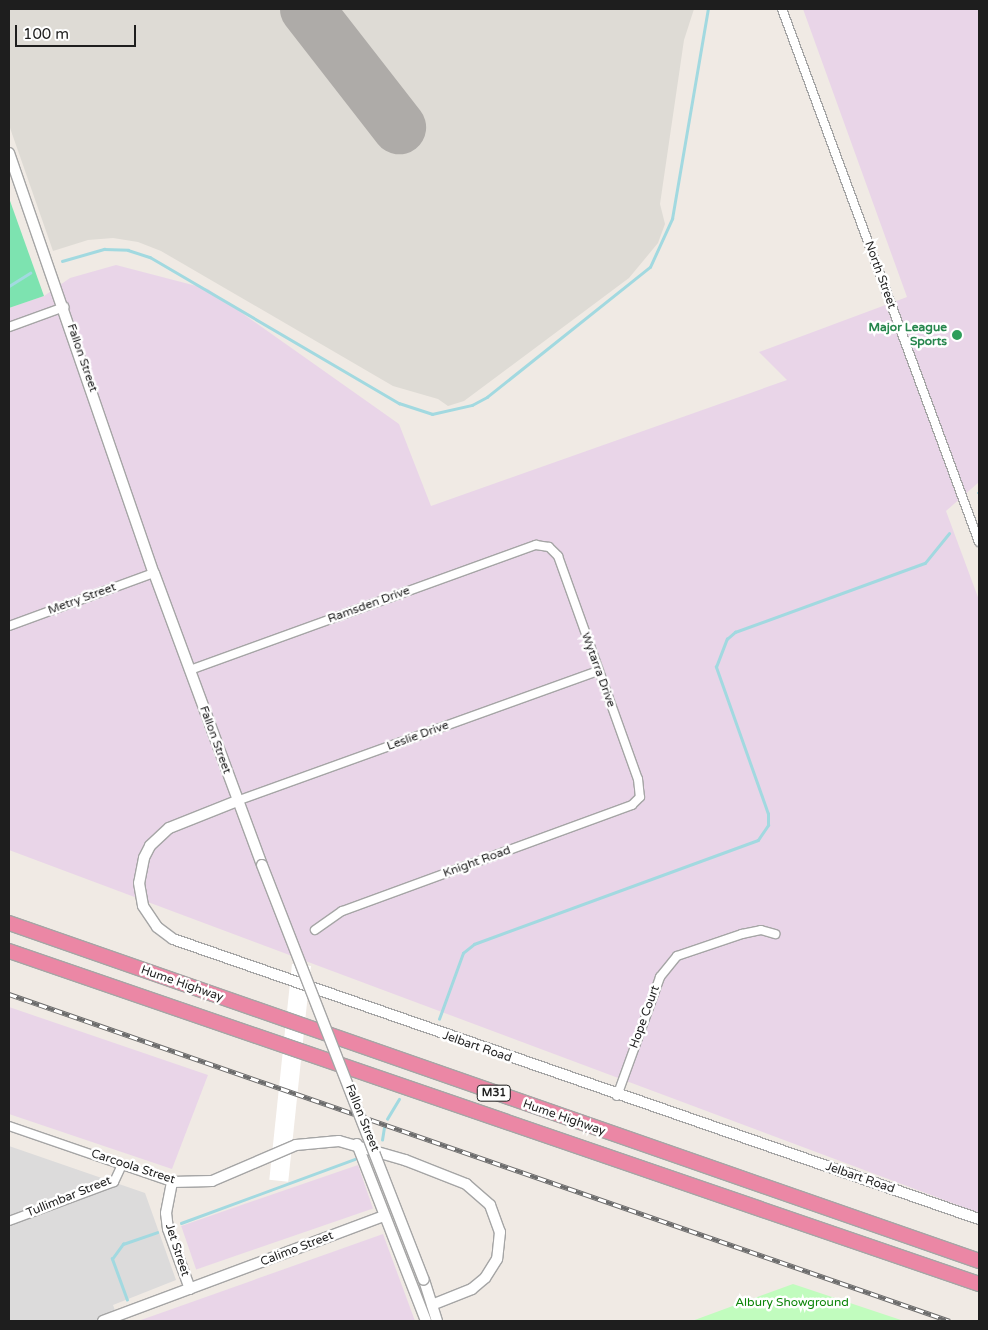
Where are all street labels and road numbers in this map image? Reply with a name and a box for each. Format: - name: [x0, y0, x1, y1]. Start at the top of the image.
- street label: North Street: [861, 239, 899, 311]
- street label: Fallon Street: [64, 322, 100, 394]
- street label: Metry Street: [46, 580, 118, 618]
- street label: Ramsden Drive: [326, 583, 412, 627]
- street label: Wytarra Drive: [578, 631, 618, 709]
- street label: Fallon Street: [196, 704, 234, 776]
- street label: Leslie Drive: [385, 718, 451, 754]
- street label: Knight Road: [441, 843, 513, 881]
- street label: Hume Highway: [139, 963, 225, 1005]
- street label: Hope Court: [627, 984, 663, 1050]
- street label: Jelbart Road: [441, 1028, 513, 1066]
- street label: Fallon Street: [342, 1082, 382, 1154]
- road number: M31: [476, 1084, 512, 1102]
- street label: Hume Highway: [521, 1097, 607, 1139]
- street label: Carcoola Street: [89, 1147, 177, 1187]
- street label: Jelbart Road: [824, 1159, 896, 1197]
- street label: Tullimbar Street: [24, 1173, 114, 1221]
- street label: Jet Street: [162, 1222, 192, 1278]
- street label: Calimo Street: [259, 1229, 335, 1269]

